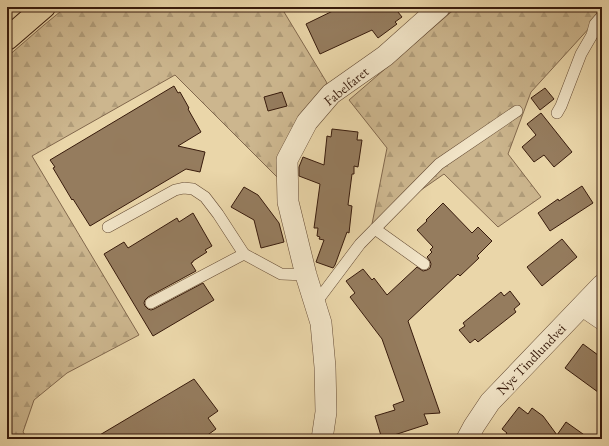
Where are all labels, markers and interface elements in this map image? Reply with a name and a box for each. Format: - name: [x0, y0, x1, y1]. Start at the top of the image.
- street label: Fabelfaret: [320, 62, 373, 110]
- street label: Nye Tindlundvei: [492, 319, 570, 398]

